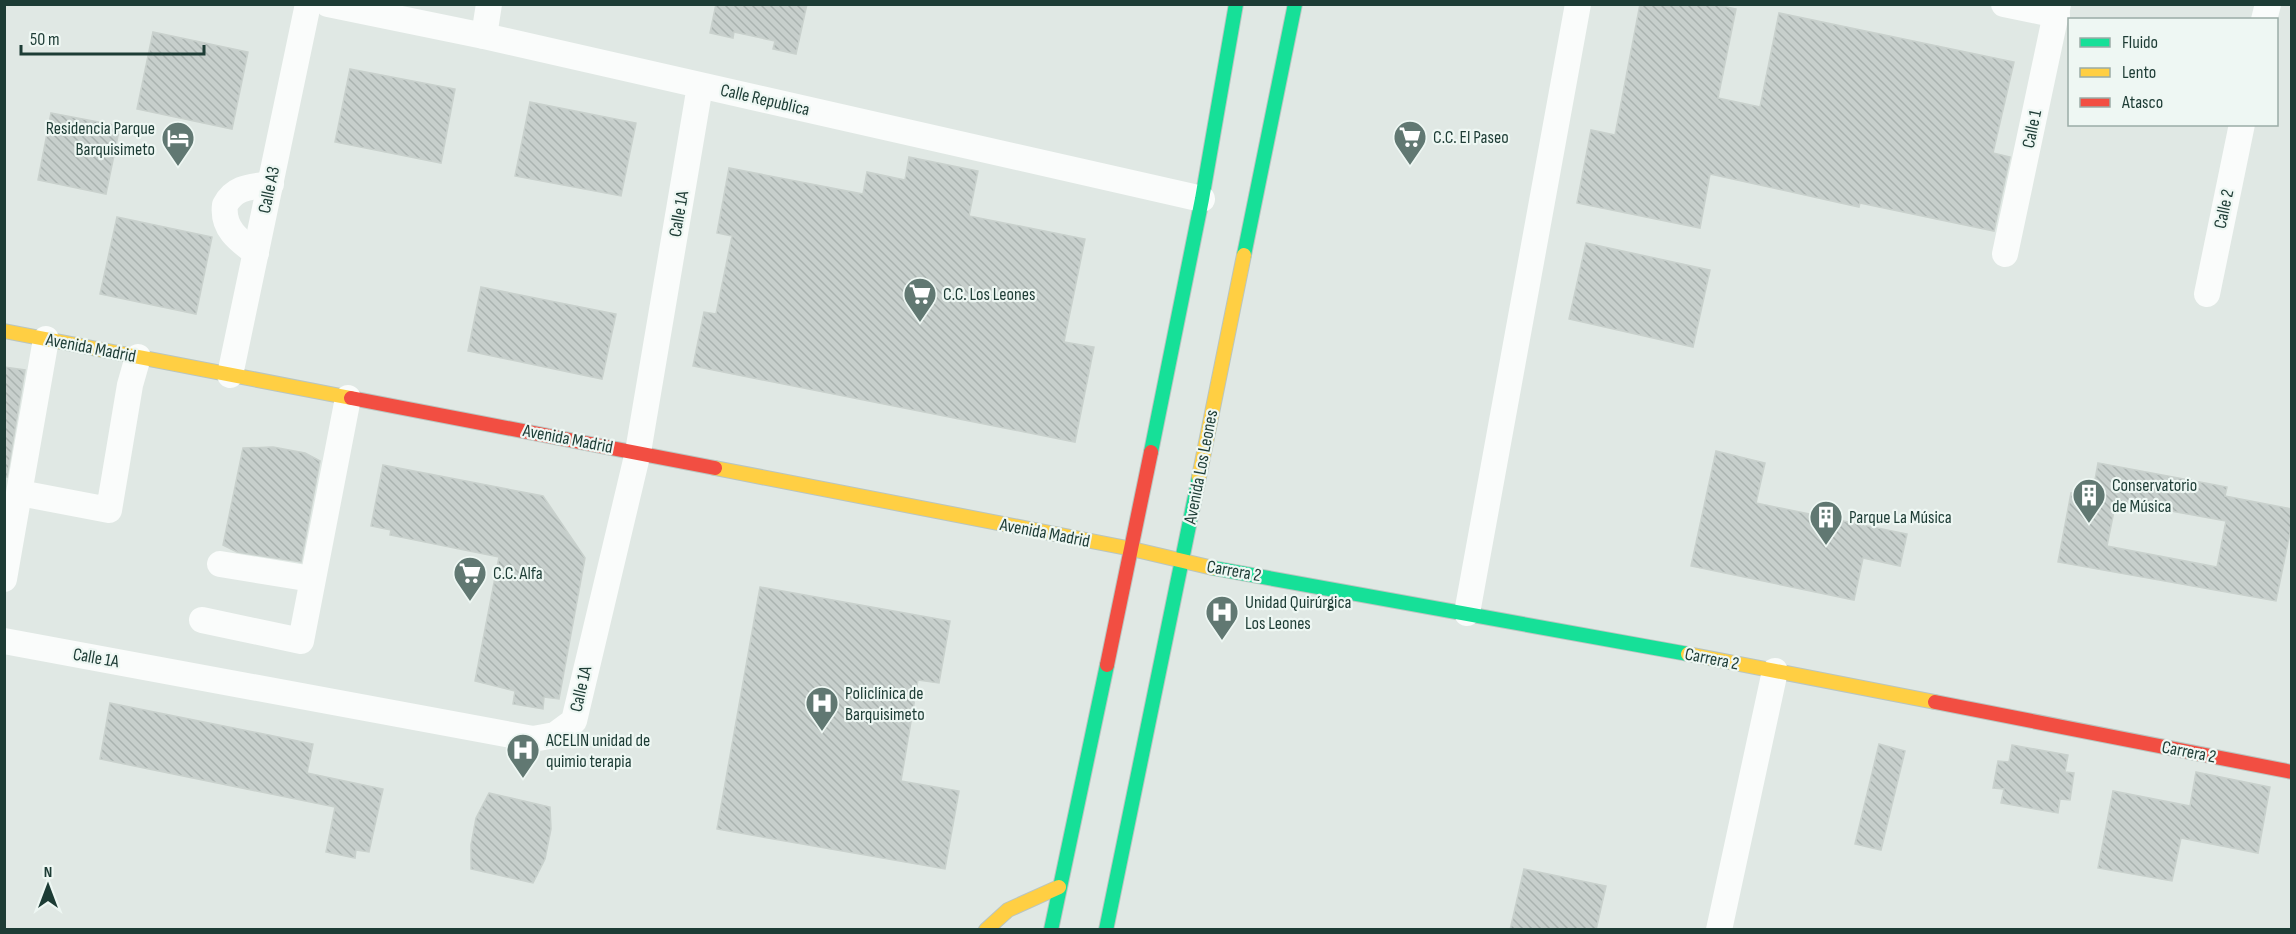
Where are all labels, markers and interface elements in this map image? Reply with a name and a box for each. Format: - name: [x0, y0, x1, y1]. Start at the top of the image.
- scale bar: [21, 18, 204, 56]
- legend: [2068, 18, 2278, 126]
- text: 50 m: [30, 29, 60, 50]
- text: Fluido: [2122, 32, 2158, 53]
- text: Lento: [2122, 62, 2156, 83]
- street label: Calle Republica: [718, 80, 812, 120]
- text: Atasco: [2121, 92, 2163, 113]
- street label: Calle 1: [2018, 107, 2046, 150]
- place label: Residencia Parque Barquisimeto: [46, 118, 155, 160]
- supermarket icon: C.C. El Paseo: [1392, 119, 1428, 166]
- hotel icon: Residencia Parque Barquisimeto: [160, 120, 196, 167]
- place label: C.C. El Paseo: [1433, 127, 1509, 148]
- street label: Calle A3: [254, 165, 284, 215]
- street label: Calle 2: [2210, 187, 2238, 231]
- street label: Calle 1A: [665, 189, 693, 239]
- supermarket icon: C.C. Los Leones: [902, 276, 938, 323]
- place label: C.C. Los Leones: [943, 284, 1035, 305]
- street label: Avenida Madrid: [43, 329, 138, 367]
- street label: Avenida Los Leones: [1179, 408, 1222, 527]
- street label: Avenida Madrid: [520, 420, 615, 458]
- place label: Conservatorio de Música: [2112, 475, 2197, 517]
- building icon: Conservatorio de Música: [2071, 477, 2107, 524]
- building icon: Parque La Música: [1808, 499, 1844, 546]
- place label: Parque La Música: [1849, 507, 1952, 528]
- street label: Avenida Madrid: [997, 514, 1092, 552]
- supermarket icon: C.C. Alfa: [452, 555, 488, 602]
- street label: Carrera 2: [1205, 556, 1263, 586]
- place label: C.C. Alfa: [493, 563, 543, 584]
- place label: Unidad Quirúrgica Los Leones: [1245, 592, 1351, 634]
- hospital icon: Unidad Quirúrgica Los Leones: [1204, 594, 1240, 641]
- street label: Carrera 2: [1683, 643, 1741, 675]
- street label: Calle 1A: [71, 644, 121, 672]
- street label: Calle 1A: [566, 664, 597, 714]
- place label: Policlínica de Barquisimeto: [845, 683, 925, 725]
- hospital icon: Policlínica de Barquisimeto: [804, 685, 840, 732]
- place label: ACELIN unidad de quimio terapia: [545, 730, 650, 772]
- hospital icon: ACELIN unidad de quimio terapia: [505, 732, 541, 779]
- street label: Carrera 2: [2160, 736, 2218, 768]
- north arrow: [18, 856, 78, 916]
- text: N: [44, 863, 52, 882]

